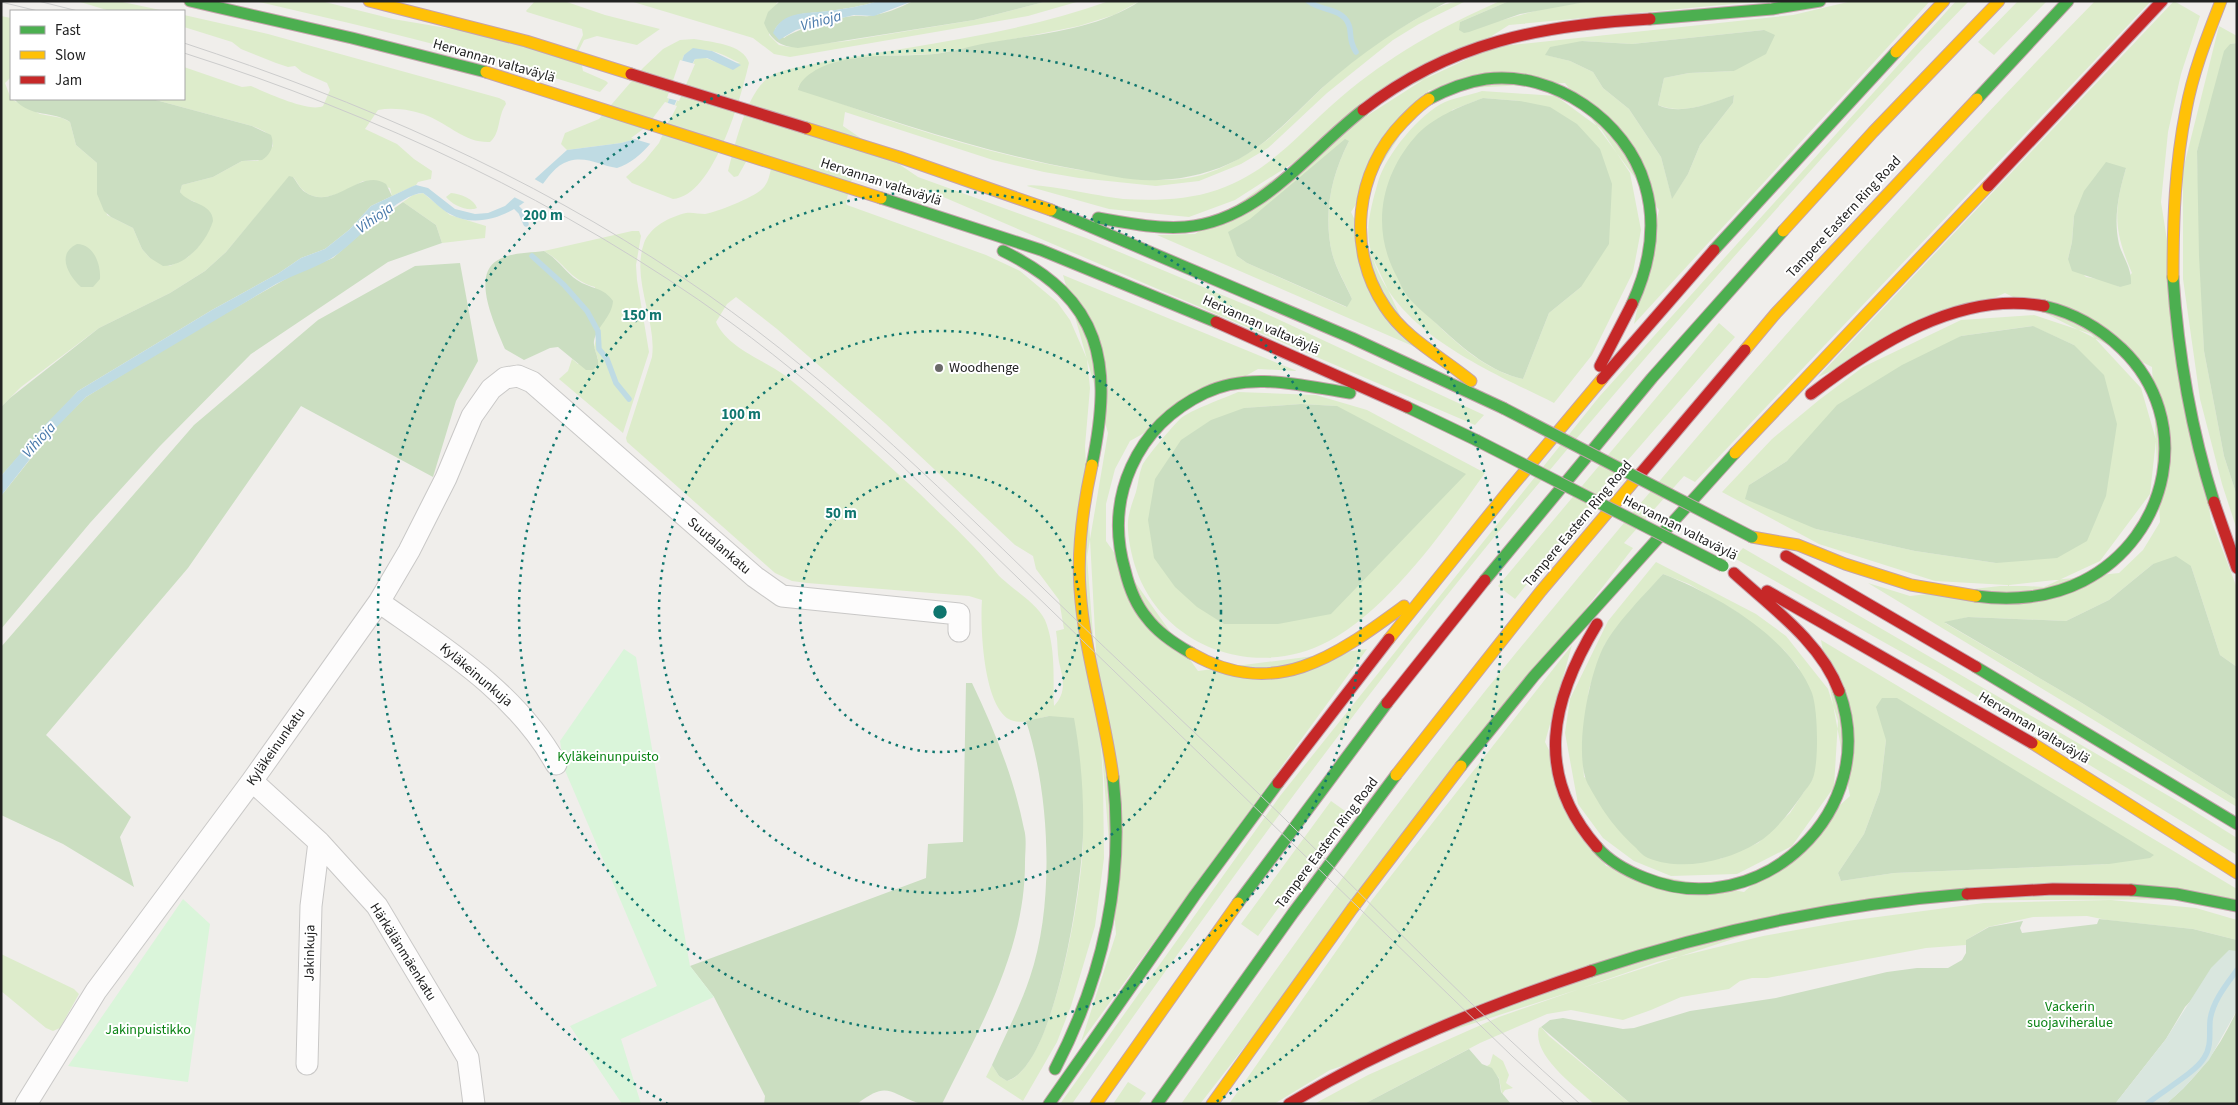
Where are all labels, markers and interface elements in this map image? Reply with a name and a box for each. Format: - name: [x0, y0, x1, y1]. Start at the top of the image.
- water label: Vihioja: [798, 5, 844, 37]
- legend: [10, 10, 185, 100]
- text: Fast: [55, 20, 81, 41]
- street label: Hervannan valtaväylä: [431, 34, 557, 88]
- text: Slow: [55, 45, 86, 66]
- text: Jam: [55, 70, 82, 91]
- street label: Tampere Eastern Ring Road: [1782, 152, 1906, 282]
- street label: Hervannan valtaväylä: [818, 153, 944, 211]
- water label: Vihioja: [352, 197, 398, 239]
- text: 200 m: [523, 205, 563, 226]
- street label: Hervannan valtaväylä: [1199, 290, 1323, 360]
- text: 150 m: [622, 305, 662, 326]
- place label: Woodhenge: [949, 358, 1019, 378]
- marker: Woodhenge: [933, 362, 945, 374]
- text: 100 m: [721, 404, 761, 425]
- water label: Vihioja: [17, 417, 61, 463]
- street label: Tampere Eastern Ring Road: [1519, 456, 1637, 592]
- street label: Hervannan valtaväylä: [1619, 490, 1741, 566]
- text: 50 m: [825, 503, 857, 524]
- street label: Suutalankatu: [683, 513, 755, 579]
- centre of rings: [931, 603, 949, 621]
- street label: Kyläkeinunkuja: [435, 638, 517, 712]
- street label: Hervannan valtaväylä: [1975, 687, 2093, 769]
- street label: Kyläkeinunkatu: [242, 704, 310, 790]
- park label: Kyläkeinunpuisto: [557, 747, 659, 767]
- street label: Tampere Eastern Ring Road: [1271, 773, 1383, 913]
- street label: Härkälänmäenkatu: [365, 899, 441, 1005]
- street label: Jakinkuja: [300, 924, 320, 982]
- park label: Vackerin suojaviheralue: [2027, 997, 2113, 1033]
- park label: Jakinpuistikko: [105, 1020, 191, 1040]

